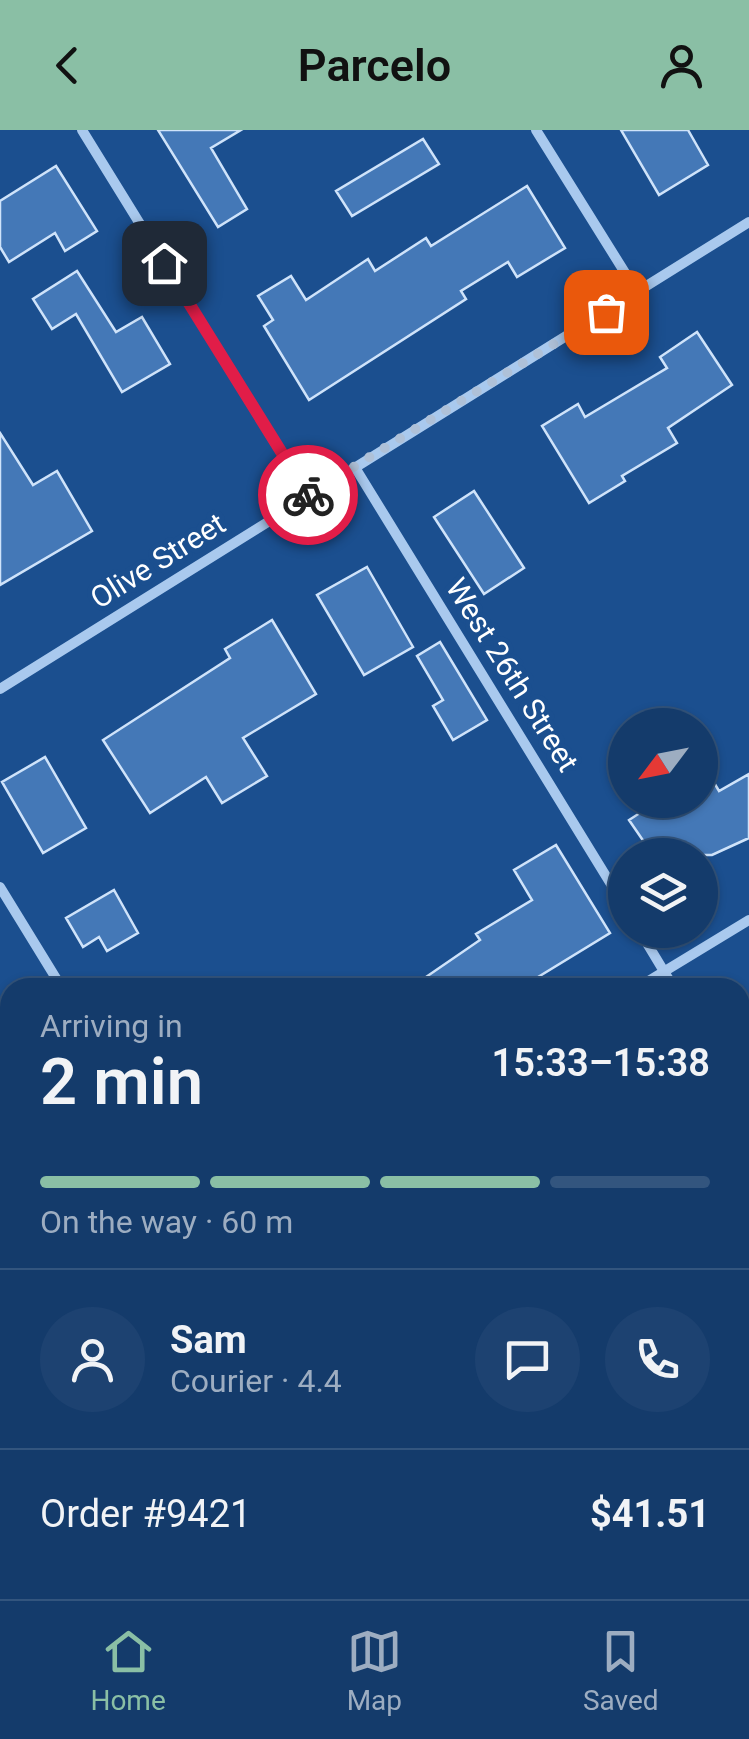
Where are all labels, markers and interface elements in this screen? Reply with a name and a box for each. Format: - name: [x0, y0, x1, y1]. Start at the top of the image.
- icon: back: [40, 38, 95, 93]
- icon: person: [654, 38, 709, 93]
- text: Parcelo: [298, 39, 451, 92]
- pin: [122, 221, 207, 306]
- icon: home: [137, 236, 192, 291]
- pin: [564, 270, 649, 355]
- icon: bag: [579, 285, 634, 340]
- courier: [258, 445, 358, 545]
- icon: bike: [281, 468, 336, 523]
- street label: Olive Street: [84, 505, 231, 616]
- street label: West 26th Street: [439, 572, 586, 778]
- north arrow: [608, 708, 718, 818]
- map controls: [608, 708, 718, 948]
- button: layers: [608, 838, 718, 948]
- text: Arriving in: [40, 1007, 183, 1045]
- text: 15:33–15:38: [491, 1041, 710, 1085]
- text: 2 min: [40, 1044, 203, 1120]
- text: On the way · 60 m: [40, 1203, 293, 1241]
- button: person: [40, 1307, 145, 1412]
- button: chat: [475, 1307, 580, 1412]
- button: phone: [605, 1307, 710, 1412]
- text: Sam: [170, 1318, 247, 1362]
- text: Courier · 4.4: [170, 1362, 342, 1400]
- text: Order #9421: [40, 1492, 251, 1536]
- text: $41.51: [590, 1492, 710, 1536]
- tab: Home: [90, 1624, 166, 1717]
- tab: Map: [347, 1624, 402, 1717]
- tab: Saved: [583, 1624, 659, 1717]

